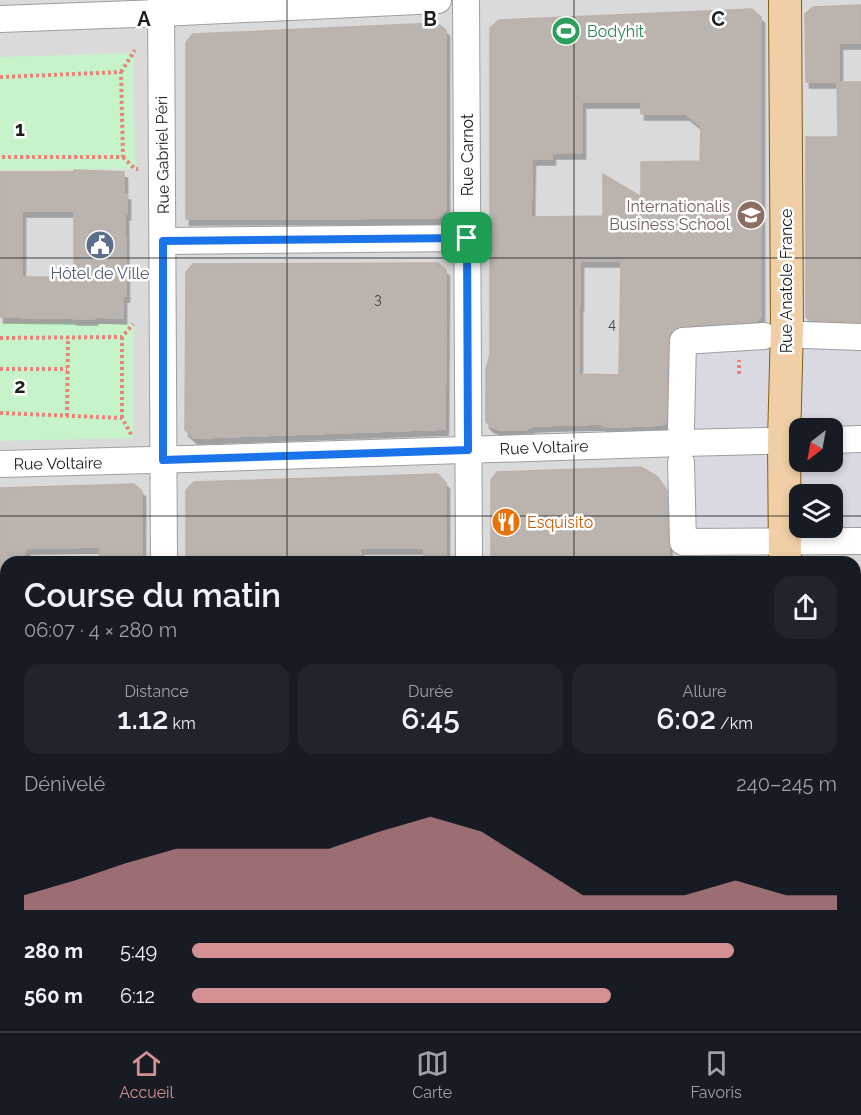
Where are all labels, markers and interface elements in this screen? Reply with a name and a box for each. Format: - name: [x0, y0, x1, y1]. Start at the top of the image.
- text: A: [137, 7, 151, 31]
- text: B: [423, 7, 437, 31]
- text: C: [711, 7, 725, 31]
- sports icon: Bodyhit: [550, 15, 582, 47]
- place label: Bodyhit: [587, 22, 645, 41]
- street label: Rue Gabriel Péri: [152, 96, 173, 214]
- street label: Rue Carnot: [458, 113, 477, 196]
- text: 1: [15, 117, 25, 141]
- place label: Internationalis Business School: [609, 197, 731, 234]
- school or university icon: Internationalis Business School: [735, 199, 767, 231]
- street label: Rue Anatole France: [777, 209, 796, 353]
- pin: [441, 212, 492, 263]
- icon: arrive: [450, 221, 483, 254]
- public building icon: Hôtel de Ville: [84, 229, 116, 261]
- place label: Hôtel de Ville: [51, 264, 149, 283]
- house number: 3: [374, 291, 382, 307]
- house number: 4: [608, 316, 616, 332]
- text: 2: [14, 374, 26, 398]
- north arrow: [789, 418, 843, 472]
- map controls: [789, 418, 843, 538]
- street label: Rue Voltaire: [499, 436, 589, 459]
- street label: Rue Voltaire: [13, 453, 103, 474]
- button: layers: [789, 484, 843, 538]
- restaurant icon: Esquisito: [490, 506, 522, 538]
- place label: Esquisito: [527, 513, 593, 532]
- text: Course du matin: [24, 576, 281, 615]
- button: share: [774, 576, 837, 639]
- text: 06:07 · 4 × 280 m: [24, 618, 177, 642]
- text: Distance: [124, 682, 189, 701]
- text: Durée: [408, 682, 453, 701]
- text: Allure: [683, 682, 726, 701]
- text: 1.12: [117, 701, 168, 736]
- text: 6:45: [401, 701, 460, 736]
- text: 6:02: [656, 701, 716, 736]
- text: km: [168, 714, 196, 733]
- text: /km: [716, 714, 753, 733]
- text: Dénivelé: [24, 772, 105, 796]
- text: 240–245 m: [736, 772, 837, 796]
- text: 280 m: [24, 939, 83, 963]
- text: 5:49: [120, 939, 157, 963]
- text: 560 m: [24, 984, 83, 1008]
- text: 6:12: [120, 984, 155, 1008]
- tab: Accueil: [119, 1047, 174, 1102]
- tab: Carte: [412, 1047, 452, 1102]
- tab: Favoris: [690, 1047, 742, 1102]

